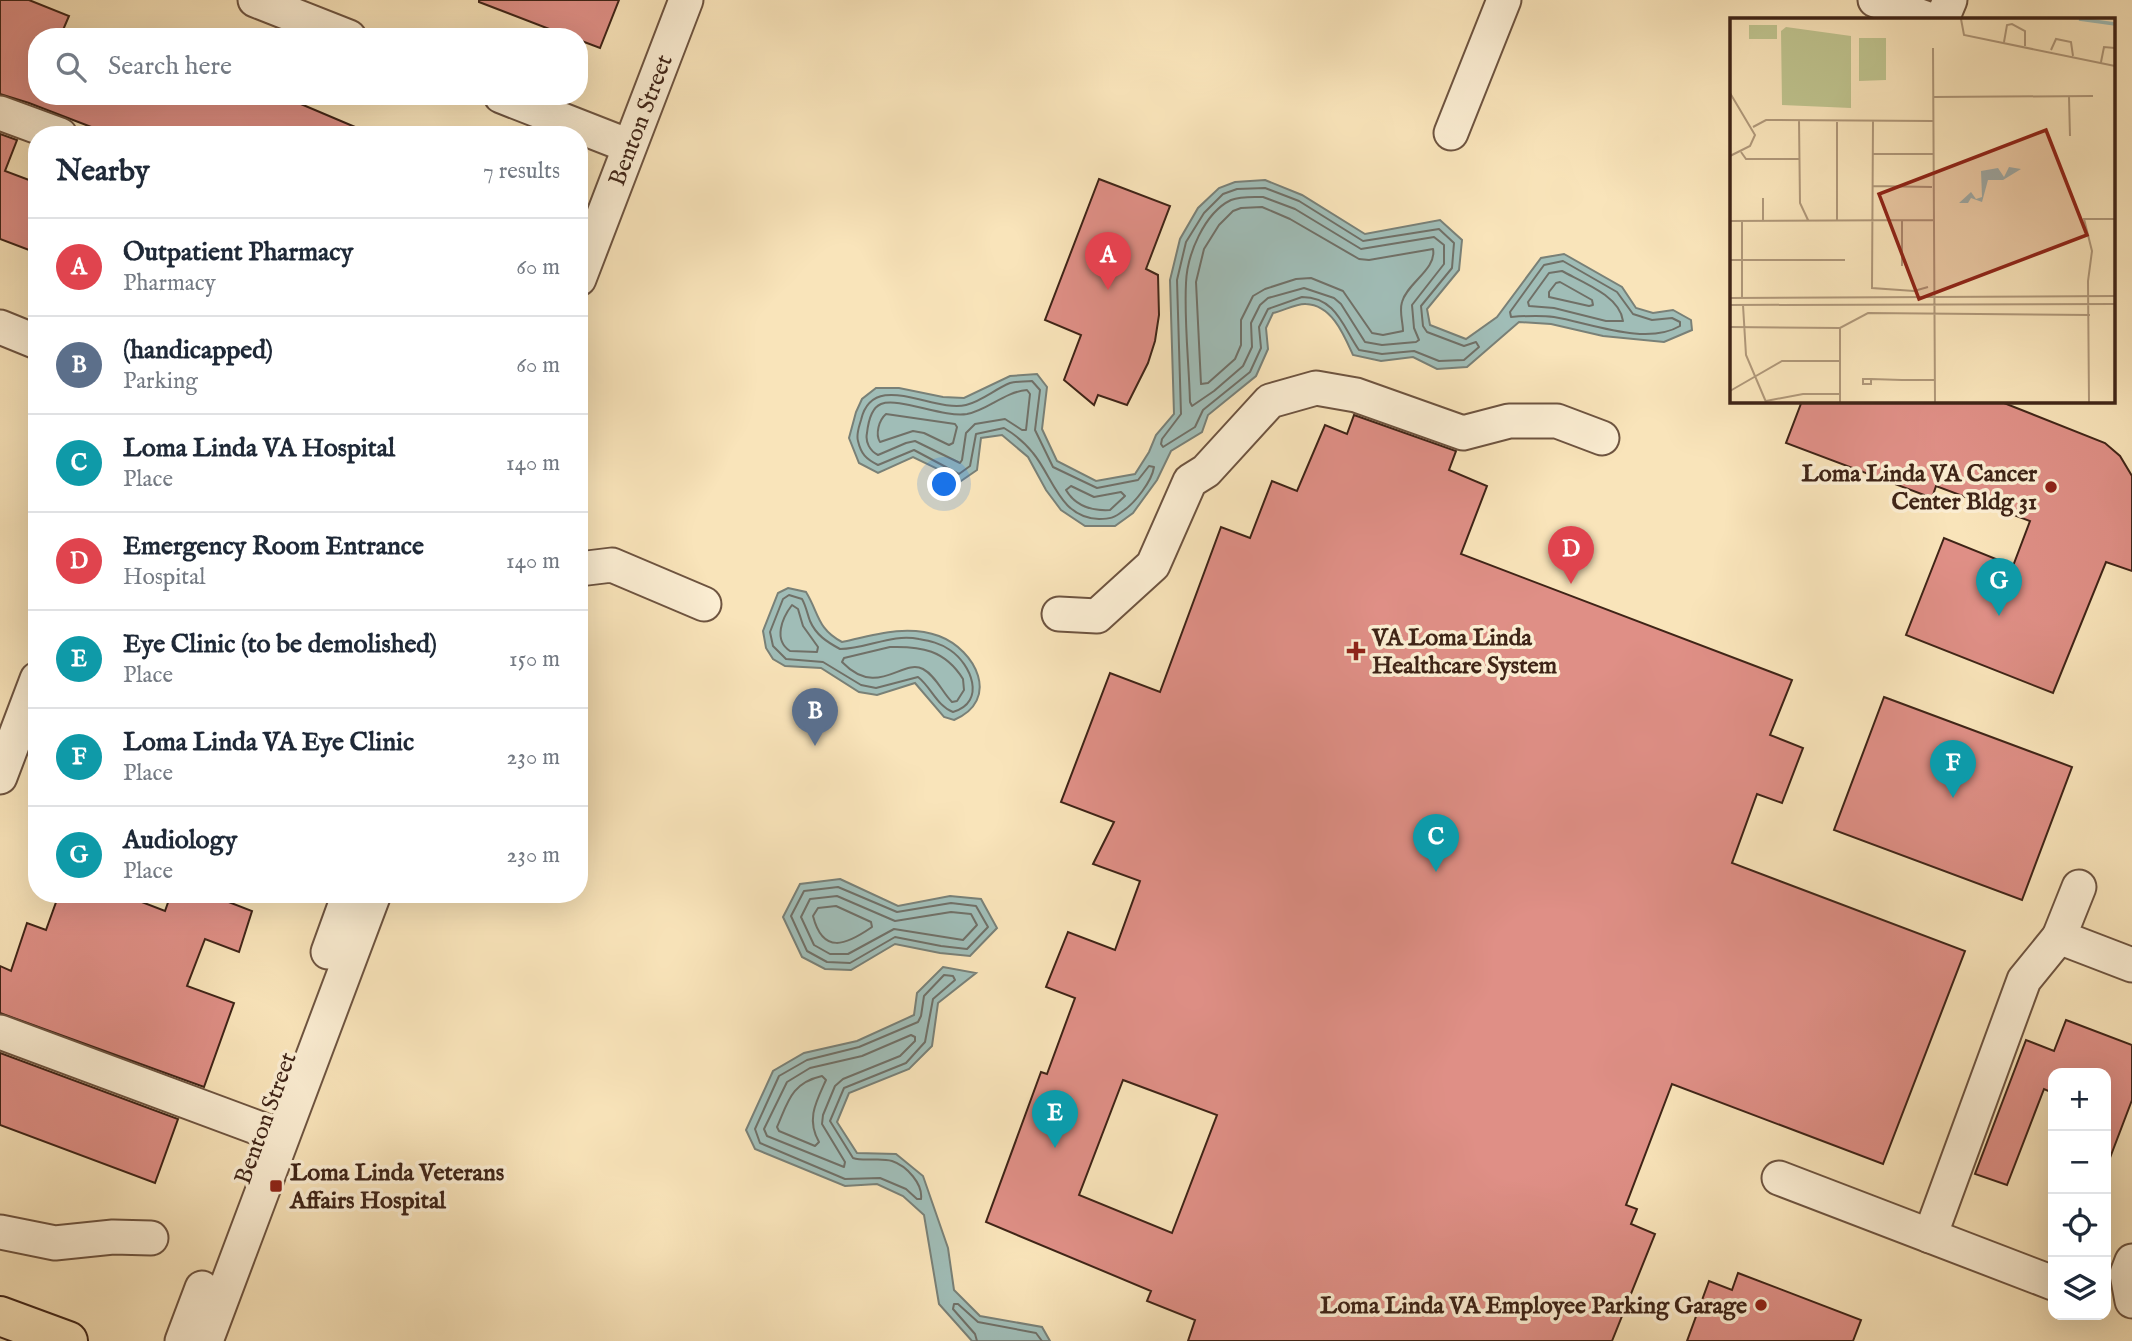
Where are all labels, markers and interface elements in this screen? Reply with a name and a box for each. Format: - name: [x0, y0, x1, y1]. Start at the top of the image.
- inset map: [1730, 18, 2114, 402]
- search box: [28, 28, 588, 105]
- icon: search: [52, 48, 90, 86]
- text: Search here: [108, 50, 232, 83]
- street label: Benton Street: [602, 50, 681, 191]
- text: Nearby: [56, 153, 149, 191]
- text: 7 results: [483, 157, 560, 186]
- pin: A: [1085, 232, 1131, 290]
- text: Outpatient Pharmacy: [123, 236, 353, 269]
- text: A: [71, 253, 87, 282]
- text: 60 m: [516, 253, 560, 282]
- text: Pharmacy: [123, 269, 216, 298]
- text: (handicapped): [123, 334, 273, 367]
- text: B: [71, 351, 87, 380]
- text: 60 m: [516, 351, 560, 380]
- text: Parking: [123, 367, 198, 396]
- text: Loma Linda VA Hospital: [123, 432, 395, 465]
- text: C: [71, 449, 87, 478]
- text: 140 m: [506, 449, 560, 478]
- place label: Loma Linda VA Cancer Center Bldg 31: [1802, 459, 2037, 518]
- text: Place: [123, 465, 173, 494]
- your location: [927, 467, 961, 501]
- marker: Loma Linda VA Cancer Center Bldg 31: [2043, 479, 2059, 495]
- pin: D: [1548, 526, 1594, 584]
- text: Emergency Room Entrance: [123, 530, 424, 563]
- text: D: [70, 547, 88, 576]
- text: 140 m: [506, 547, 560, 576]
- pin: G: [1976, 558, 2022, 616]
- text: Hospital: [123, 563, 205, 592]
- place label: VA Loma Linda Healthcare System: [1371, 623, 1558, 682]
- text: Eye Clinic (to be demolished): [123, 628, 437, 661]
- marker: VA Loma Linda Healthcare System: [1346, 641, 1366, 661]
- text: E: [71, 645, 87, 674]
- text: 150 m: [509, 645, 560, 674]
- text: Place: [123, 661, 173, 690]
- pin: B: [792, 688, 838, 746]
- text: Loma Linda VA Eye Clinic: [123, 726, 414, 759]
- pin: F: [1930, 740, 1976, 798]
- text: F: [72, 743, 86, 772]
- text: 230 m: [507, 743, 560, 772]
- text: Place: [123, 759, 173, 788]
- pin: C: [1413, 814, 1459, 872]
- text: Audiology: [123, 824, 237, 857]
- text: G: [70, 841, 88, 870]
- text: 230 m: [507, 841, 560, 870]
- text: Place: [123, 857, 173, 886]
- street label: Benton Street: [228, 1048, 305, 1189]
- map controls: [2048, 1068, 2111, 1320]
- button: +: [2048, 1068, 2111, 1131]
- pin: E: [1032, 1090, 1078, 1148]
- button: −: [2048, 1131, 2111, 1194]
- place label: Loma Linda Veterans Affairs Hospital: [289, 1158, 505, 1217]
- marker: Loma Linda Veterans Affairs Hospital: [268, 1178, 284, 1194]
- button: locate: [2048, 1194, 2111, 1257]
- button: layers: [2048, 1257, 2111, 1320]
- place label: Loma Linda VA Employee Parking Garage: [1320, 1291, 1747, 1322]
- marker: Loma Linda VA Employee Parking Garage: [1753, 1297, 1769, 1313]

